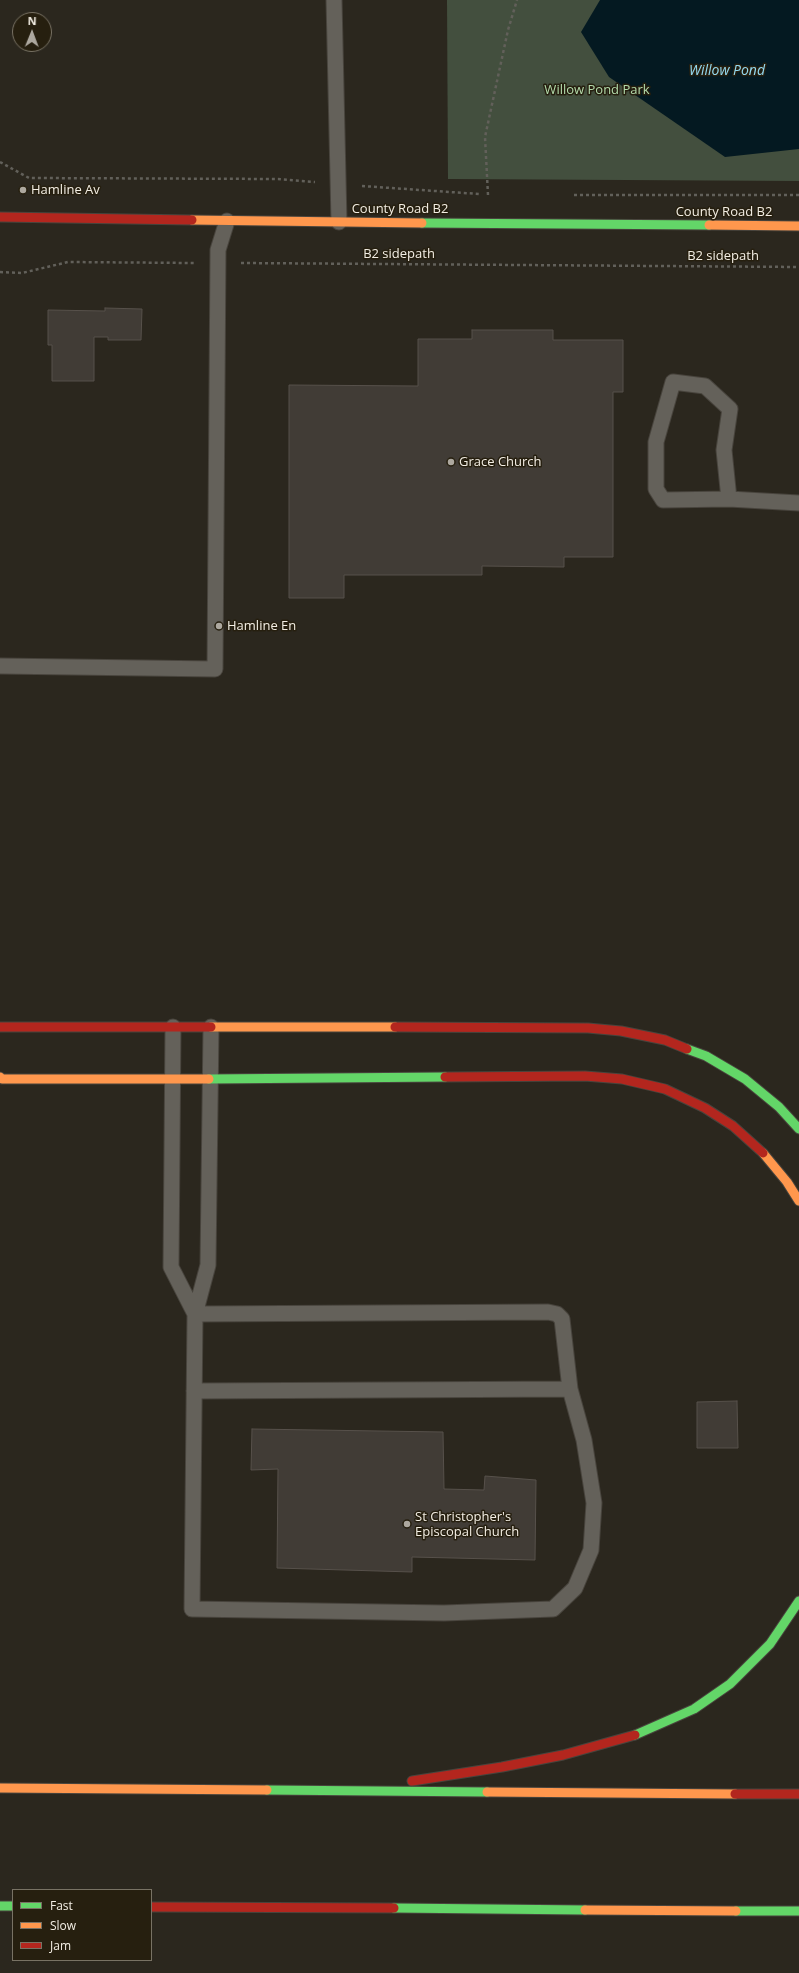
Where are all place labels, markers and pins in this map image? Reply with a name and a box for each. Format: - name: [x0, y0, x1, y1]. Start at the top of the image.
- place label: Hamline Av: [31, 182, 100, 198]
- marker: Hamline Av: [18, 185, 28, 195]
- place label: Grace Church: [459, 454, 542, 470]
- marker: Grace Church: [446, 457, 456, 467]
- place label: Hamline En: [227, 618, 296, 634]
- marker: Hamline En: [214, 621, 224, 631]
- place label: St Christopher's Episcopal Church: [415, 1509, 519, 1540]
- marker: St Christopher's Episcopal Church: [402, 1519, 412, 1529]

